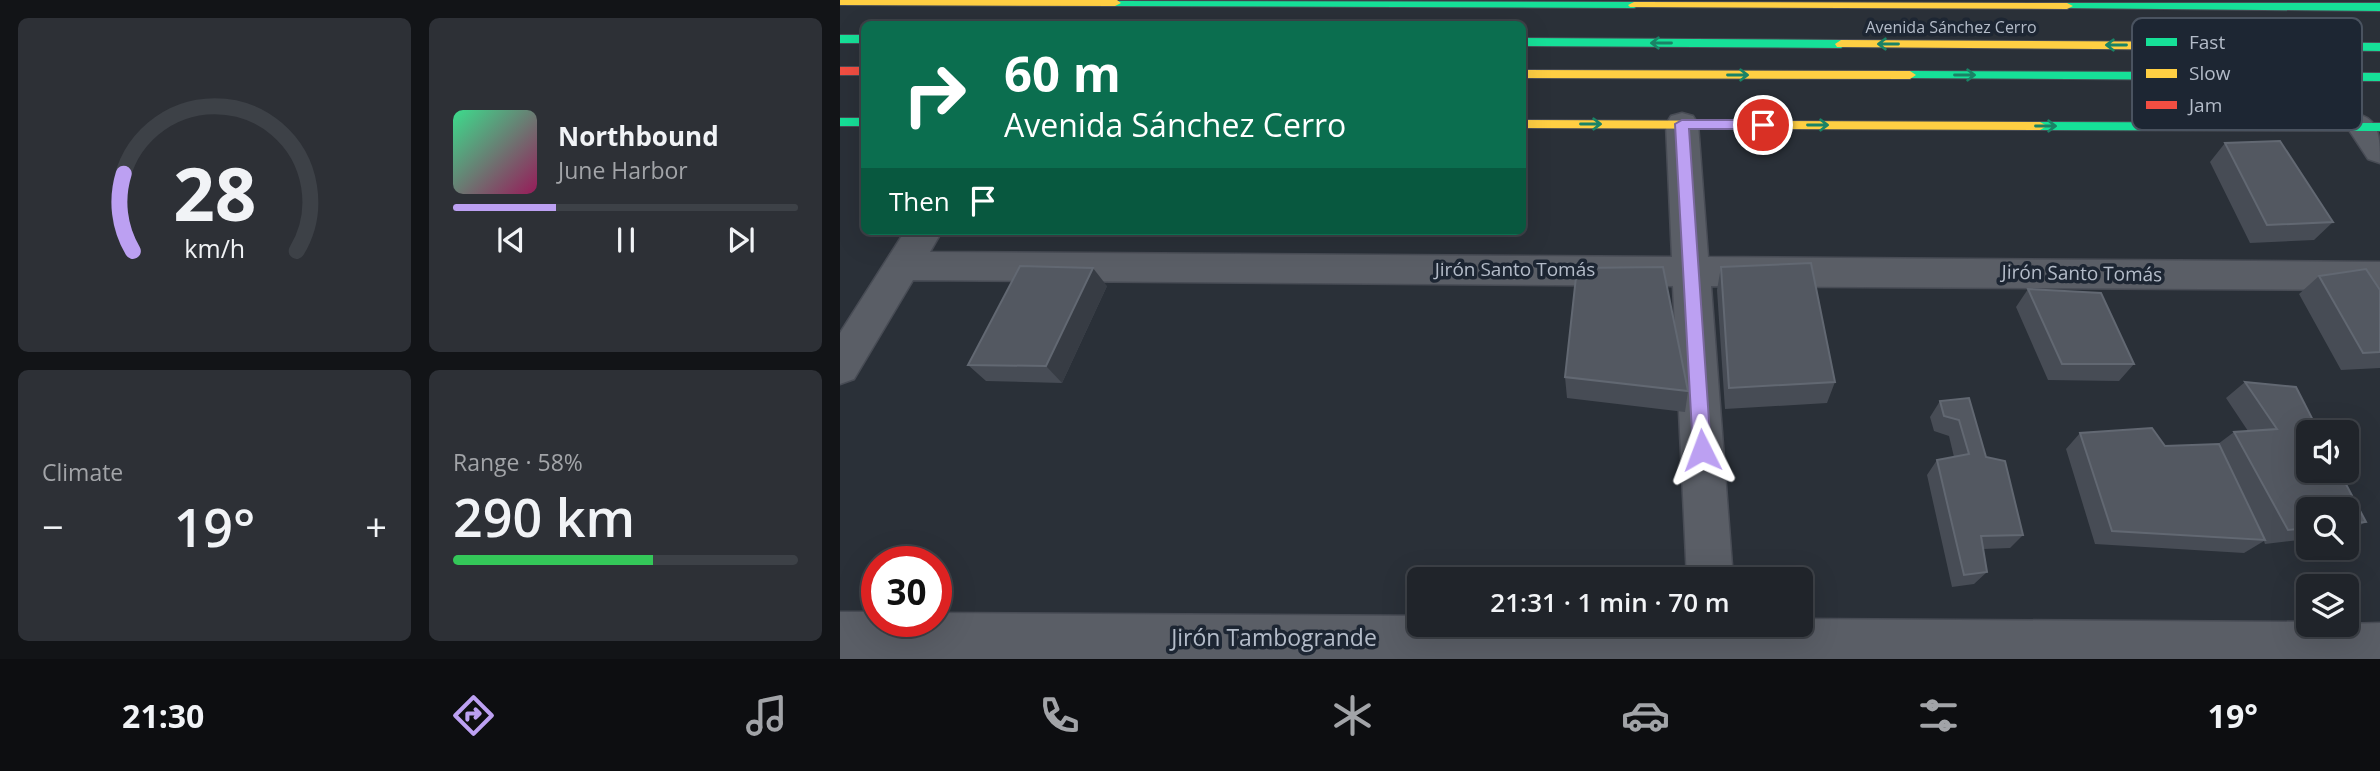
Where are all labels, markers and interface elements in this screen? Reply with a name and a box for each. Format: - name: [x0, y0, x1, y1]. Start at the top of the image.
- street label: Avenida Sánchez Cerro: [1865, 16, 2037, 38]
- legend: [2132, 18, 2362, 130]
- text: Fast: [2189, 29, 2225, 55]
- one-way arrow: [1650, 36, 1673, 50]
- one-way arrow: [1877, 37, 1900, 51]
- one-way arrow: [2105, 38, 2128, 52]
- text: 60 m: [1004, 40, 1121, 106]
- icon: right: [889, 49, 980, 140]
- text: Slow: [2189, 60, 2231, 86]
- one-way arrow: [1726, 68, 1749, 82]
- one-way arrow: [1953, 69, 1976, 82]
- text: Jam: [2187, 92, 2222, 118]
- pin: [1733, 95, 1793, 155]
- text: Avenida Sánchez Cerro: [1004, 103, 1346, 146]
- icon: arrive: [1744, 106, 1782, 144]
- one-way arrow: [1579, 117, 1602, 131]
- text: Northbound: [558, 118, 719, 154]
- one-way arrow: [1806, 118, 1829, 132]
- one-way arrow: [2034, 119, 2057, 133]
- text: 28: [173, 143, 256, 242]
- text: June Harbor: [558, 154, 688, 186]
- icon: arrive: [964, 182, 1002, 220]
- text: Then: [889, 183, 950, 219]
- icon: previous: [492, 221, 530, 259]
- icon: pause: [607, 221, 645, 259]
- icon: next: [722, 221, 760, 259]
- text: km/h: [184, 231, 245, 265]
- street label: Jirón Santo Tomás: [1433, 256, 1595, 282]
- street label: Jirón Santo Tomás: [2000, 259, 2162, 287]
- position arrow: [1665, 413, 1739, 487]
- map controls: [2296, 420, 2359, 637]
- button: sound: [2296, 420, 2359, 483]
- text: Range · 58%: [453, 446, 583, 478]
- text: Climate: [42, 456, 123, 488]
- text: 290 km: [453, 481, 635, 552]
- text: 19°: [174, 491, 255, 562]
- button: search: [2296, 497, 2359, 560]
- text: −: [42, 500, 64, 552]
- text: +: [365, 500, 387, 552]
- speed limit sign: 30: [861, 546, 952, 637]
- button: layers: [2296, 574, 2359, 637]
- text: 21:31 · 1 min · 70 m: [1490, 584, 1730, 620]
- street label: Jirón Tambogrande: [1169, 621, 1377, 653]
- icon: directions: [449, 691, 498, 740]
- icon: music: [742, 691, 791, 740]
- icon: phone: [1035, 691, 1084, 740]
- icon: climate: [1328, 691, 1377, 740]
- icon: car: [1621, 691, 1670, 740]
- icon: filters: [1914, 691, 1963, 740]
- text: 21:30: [122, 694, 204, 737]
- text: 19°: [2208, 694, 2258, 737]

